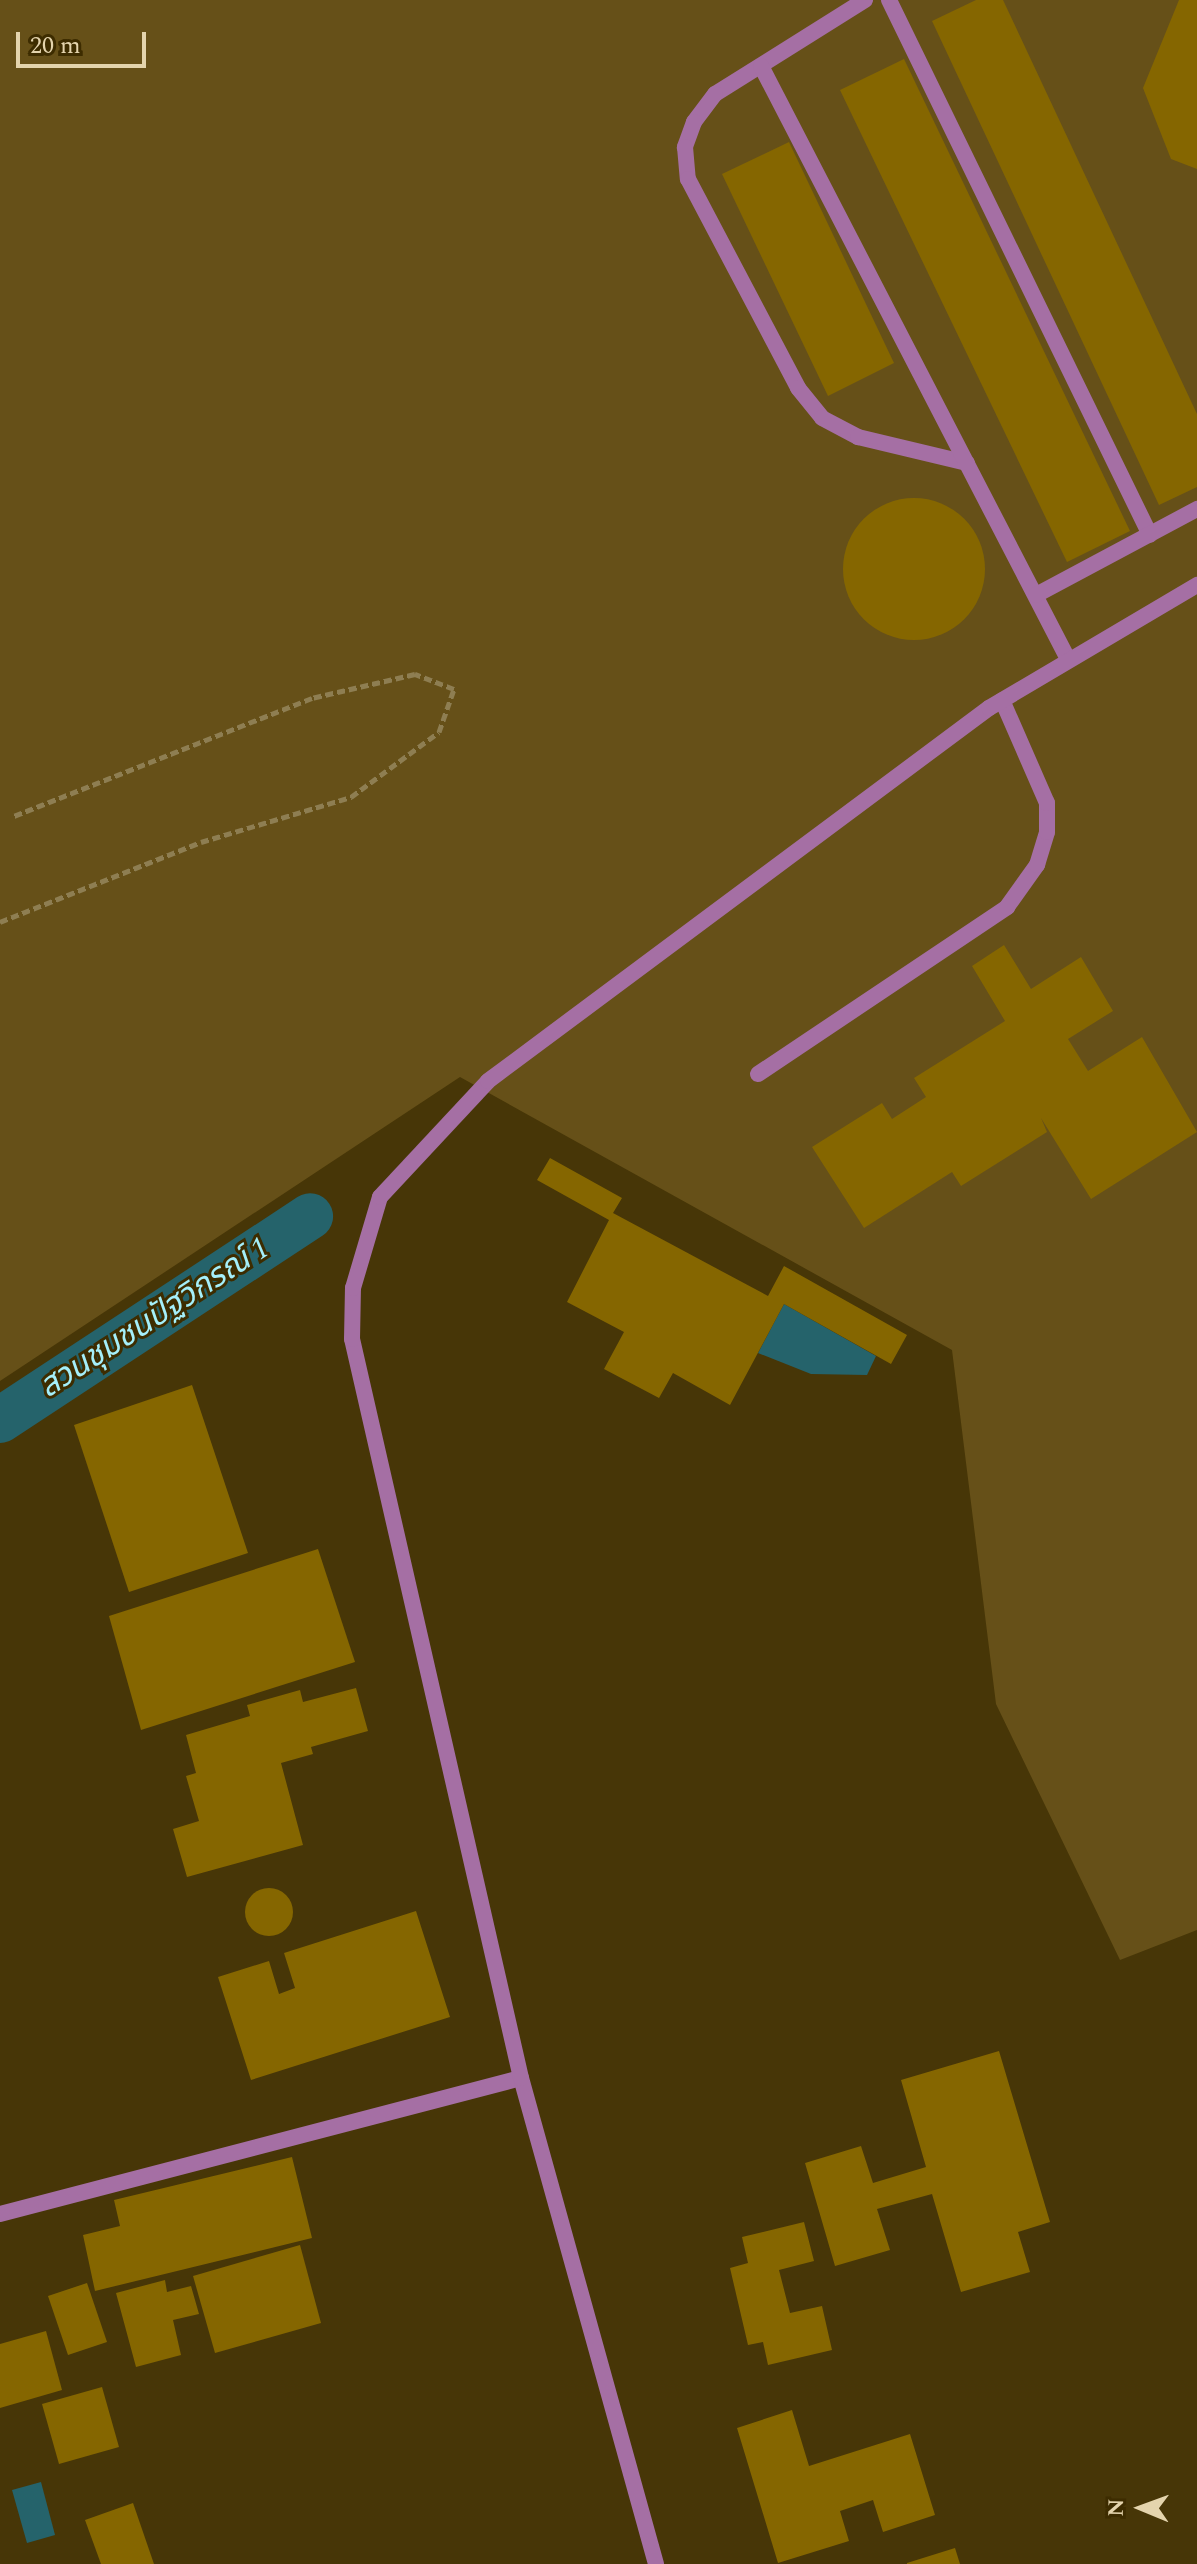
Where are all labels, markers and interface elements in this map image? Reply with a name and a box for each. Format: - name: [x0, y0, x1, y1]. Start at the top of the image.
- scale bar: [20, 16, 150, 66]
- text: 20 m: [30, 28, 81, 64]
- water label: สวนชุมชนปัฐวิกรณ์ 1: [32, 1229, 278, 1407]
- north arrow: [1101, 2468, 1181, 2548]
- text: N: [1100, 2498, 1133, 2517]

